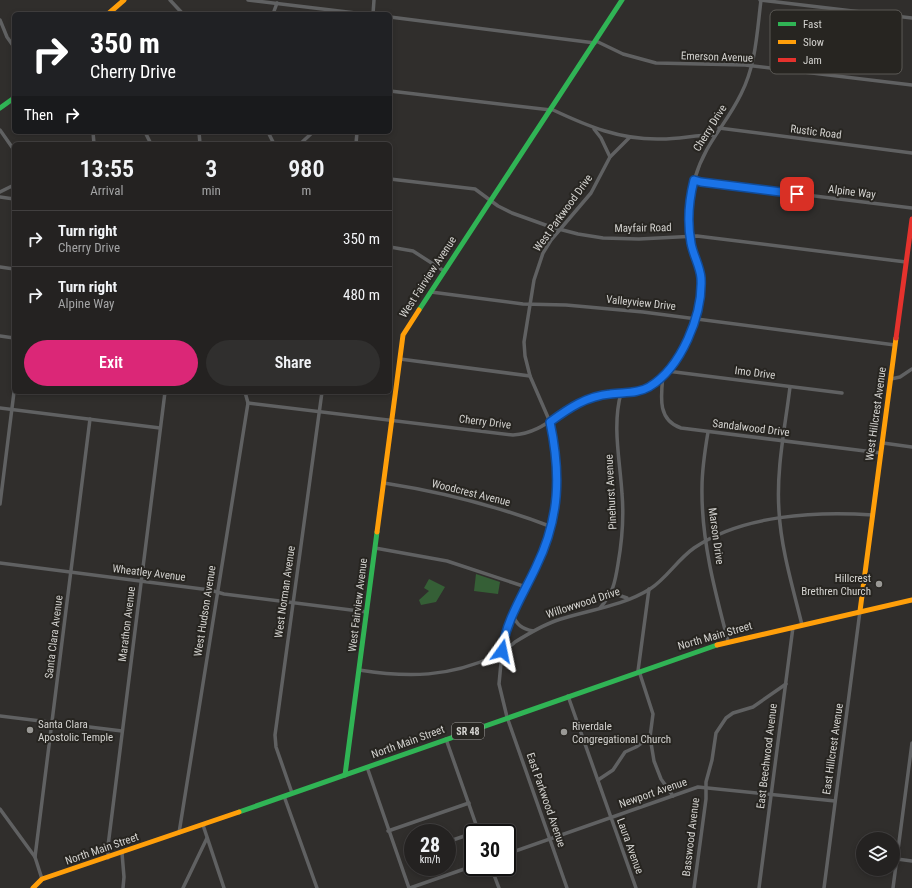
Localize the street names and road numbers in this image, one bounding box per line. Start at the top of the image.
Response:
street label: Emerson Avenue [681,49,753,65]
street label: Cherry Drive [691,102,729,154]
street label: Rustic Road [790,122,842,142]
street label: West Parkwood Drive [531,172,595,254]
street label: Alpine Way [827,183,877,201]
street label: Mayfair Road [614,221,672,235]
street label: West Fairview Avenue [397,234,459,320]
street label: Valleyview Drive [606,293,676,313]
street label: Imo Drive [734,364,776,382]
street label: West Hillcrest Avenue [863,366,889,462]
street label: Cherry Drive [458,412,512,432]
street label: Sandalwood Drive [712,417,790,439]
street label: Pinehurst Avenue [603,454,619,530]
street label: Woodcrest Avenue [430,477,512,509]
street label: Marson Drive [706,507,726,565]
street label: West Norman Avenue [272,545,298,639]
street label: West Fairview Avenue [346,557,370,653]
street label: Wheatley Avenue [112,562,186,584]
street label: West Hudson Avenue [191,565,219,657]
street label: Willowwood Drive [544,585,622,621]
street label: Marathon Avenue [116,586,138,662]
street label: Santa Clara Avenue [42,595,66,679]
street label: North Main Street [676,619,754,653]
street label: East Beechwood Avenue [754,703,780,809]
street label: East Hillcrest Avenue [820,703,846,795]
street label: North Main Street [370,723,446,761]
road number: SR 48 [452,723,484,739]
street label: East Parkwood Avenue [524,751,568,849]
street label: Newport Avenue [617,775,689,811]
street label: Basswood Avenue [680,797,702,877]
street label: Laura Avenue [614,816,646,876]
street label: North Main Street [64,830,140,868]

